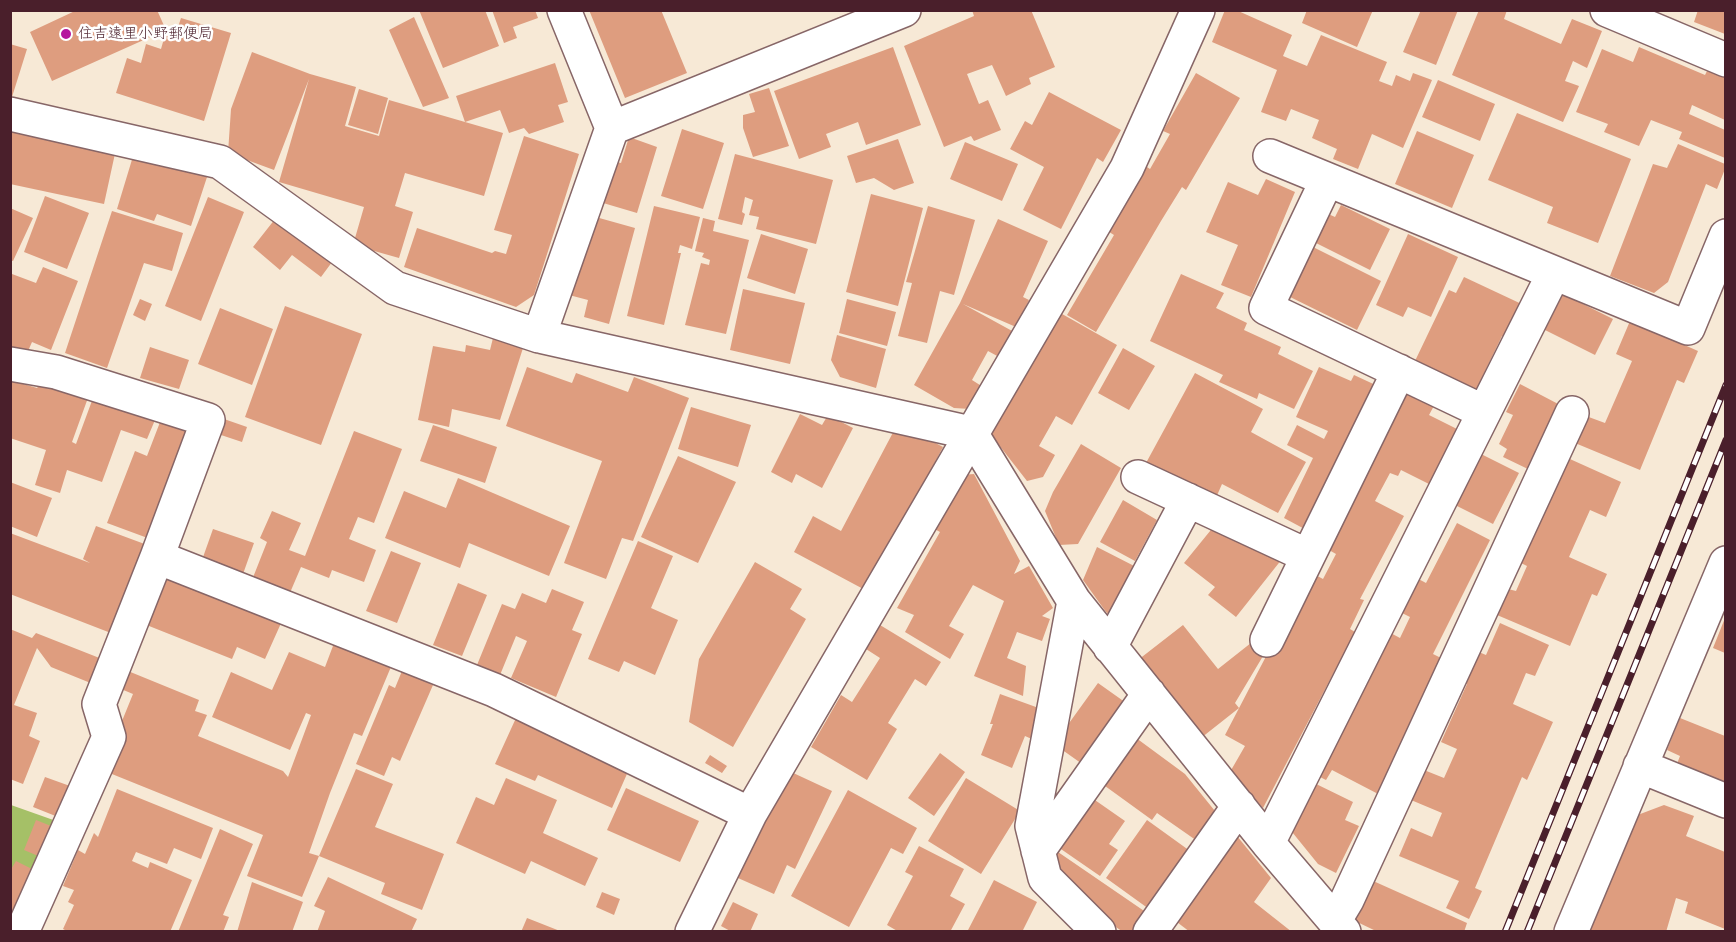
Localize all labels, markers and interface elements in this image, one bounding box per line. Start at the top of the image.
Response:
place label: 住吉遠里小野郵便局 [78,25,213,43]
marker: 住吉遠里小野郵便局 [59,27,73,41]

